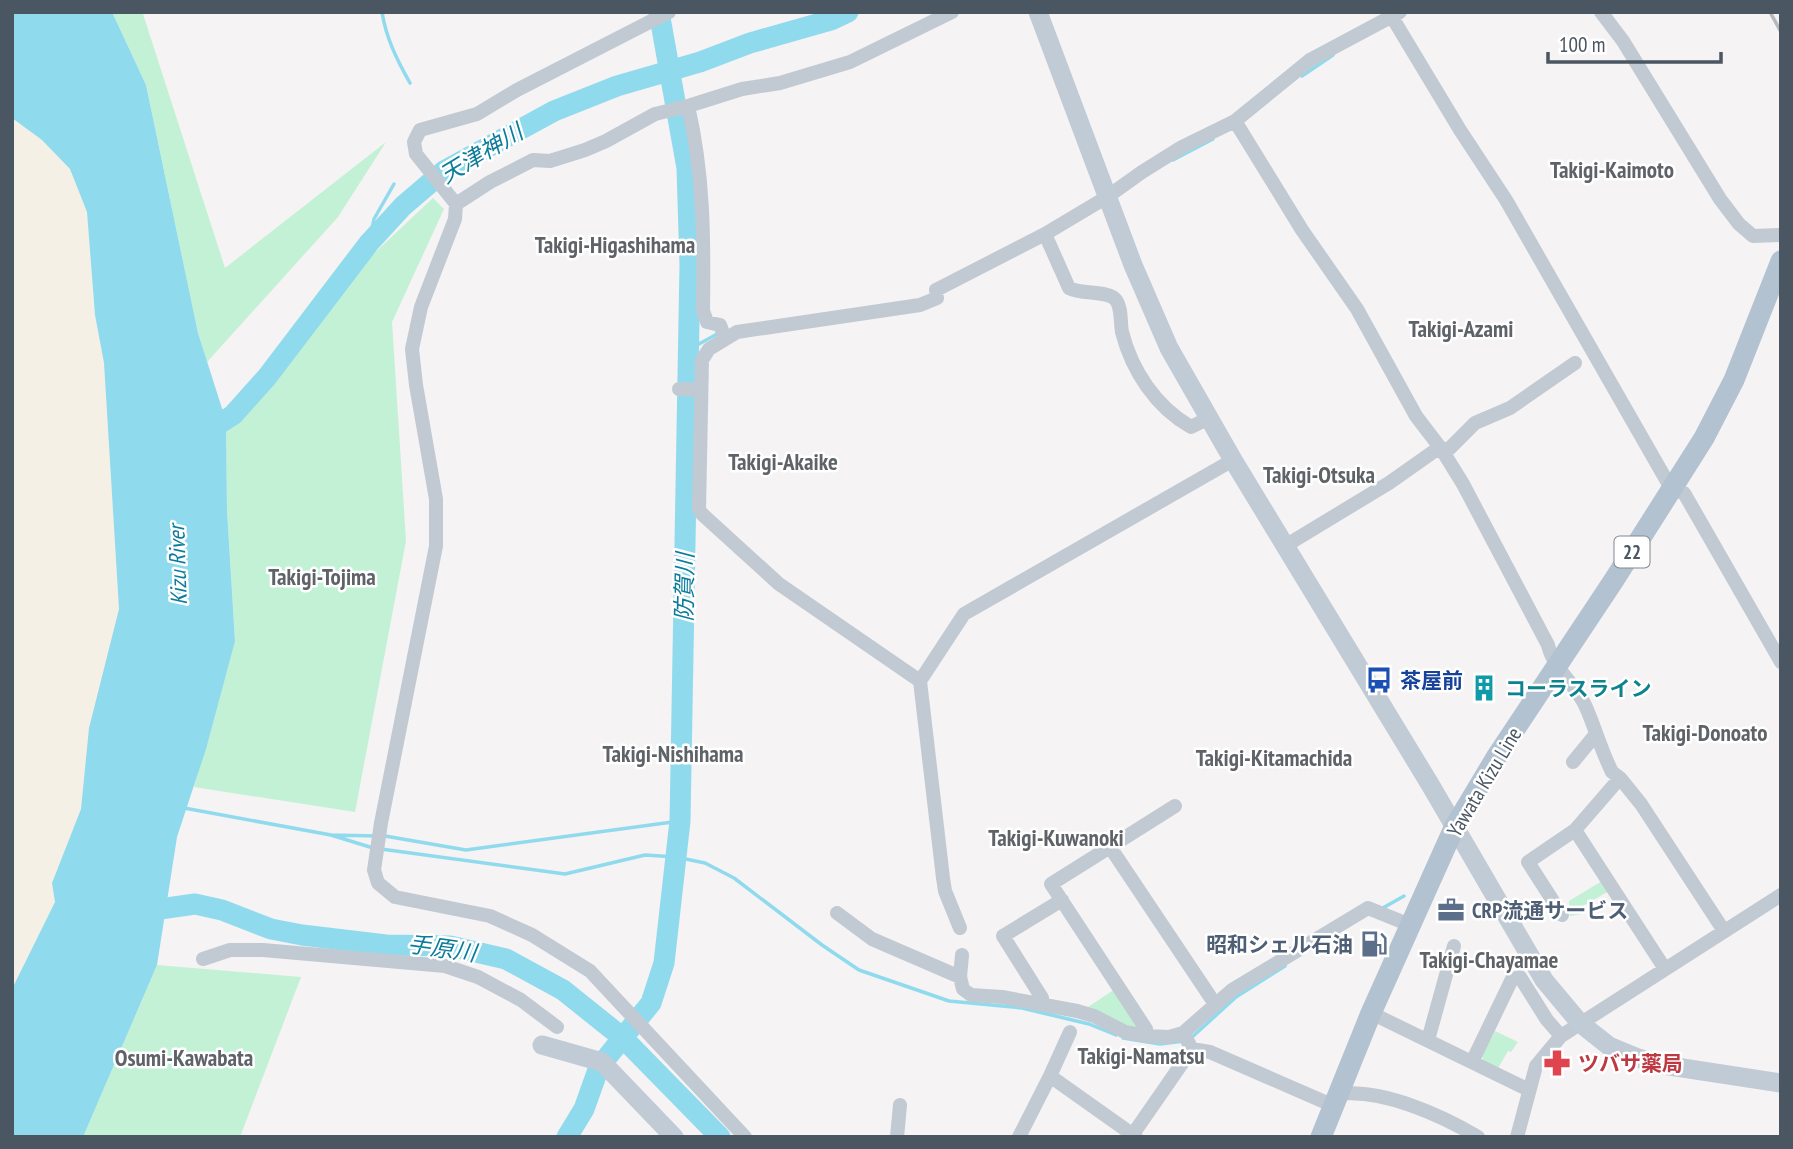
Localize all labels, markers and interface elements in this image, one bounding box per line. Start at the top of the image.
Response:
scale bar [1548,21,1721,65]
text: 100 m [1559,31,1605,58]
water label: 天津神川 [434,115,530,189]
district label: Takigi-Kaimoto [1550,155,1674,184]
district label: Takigi-Higashihama [535,230,695,259]
district label: Takigi-Azami [1409,314,1513,343]
district label: Takigi-Akaike [728,447,838,476]
district label: Takigi-Otsuka [1263,460,1375,489]
water label: Kizu River [161,521,193,606]
road number: 22 [1614,537,1650,568]
water label: 防賀川 [669,549,699,622]
district label: Takigi-Tojima [268,562,376,591]
bus stop icon: 茶屋前 [1364,665,1394,695]
place label: 茶屋前 [1400,667,1463,694]
building icon: コーラスライン [1469,673,1499,703]
place label: コーラスライン [1505,675,1652,702]
district label: Takigi-Donoato [1643,718,1767,747]
street label: Yawata Kizu Line [1441,722,1527,842]
district label: Takigi-Nishihama [602,739,744,768]
district label: Takigi-Kitamachida [1196,743,1352,772]
district label: Takigi-Kuwanoki [988,823,1124,852]
office icon: CRP流通サービス [1436,895,1466,925]
place label: CRP流通サービス [1472,897,1628,924]
water label: 手原川 [406,929,481,968]
fuel station icon: 昭和シェル石油 [1359,929,1389,959]
place label: 昭和シェル石油 [1206,931,1353,958]
district label: Takigi-Chayamae [1420,945,1559,974]
district label: Takigi-Namatsu [1078,1041,1204,1070]
district label: Osumi-Kawabata [115,1043,253,1072]
pharmacy icon: ツバサ薬局 [1542,1048,1572,1078]
place label: ツバサ薬局 [1578,1050,1683,1077]

